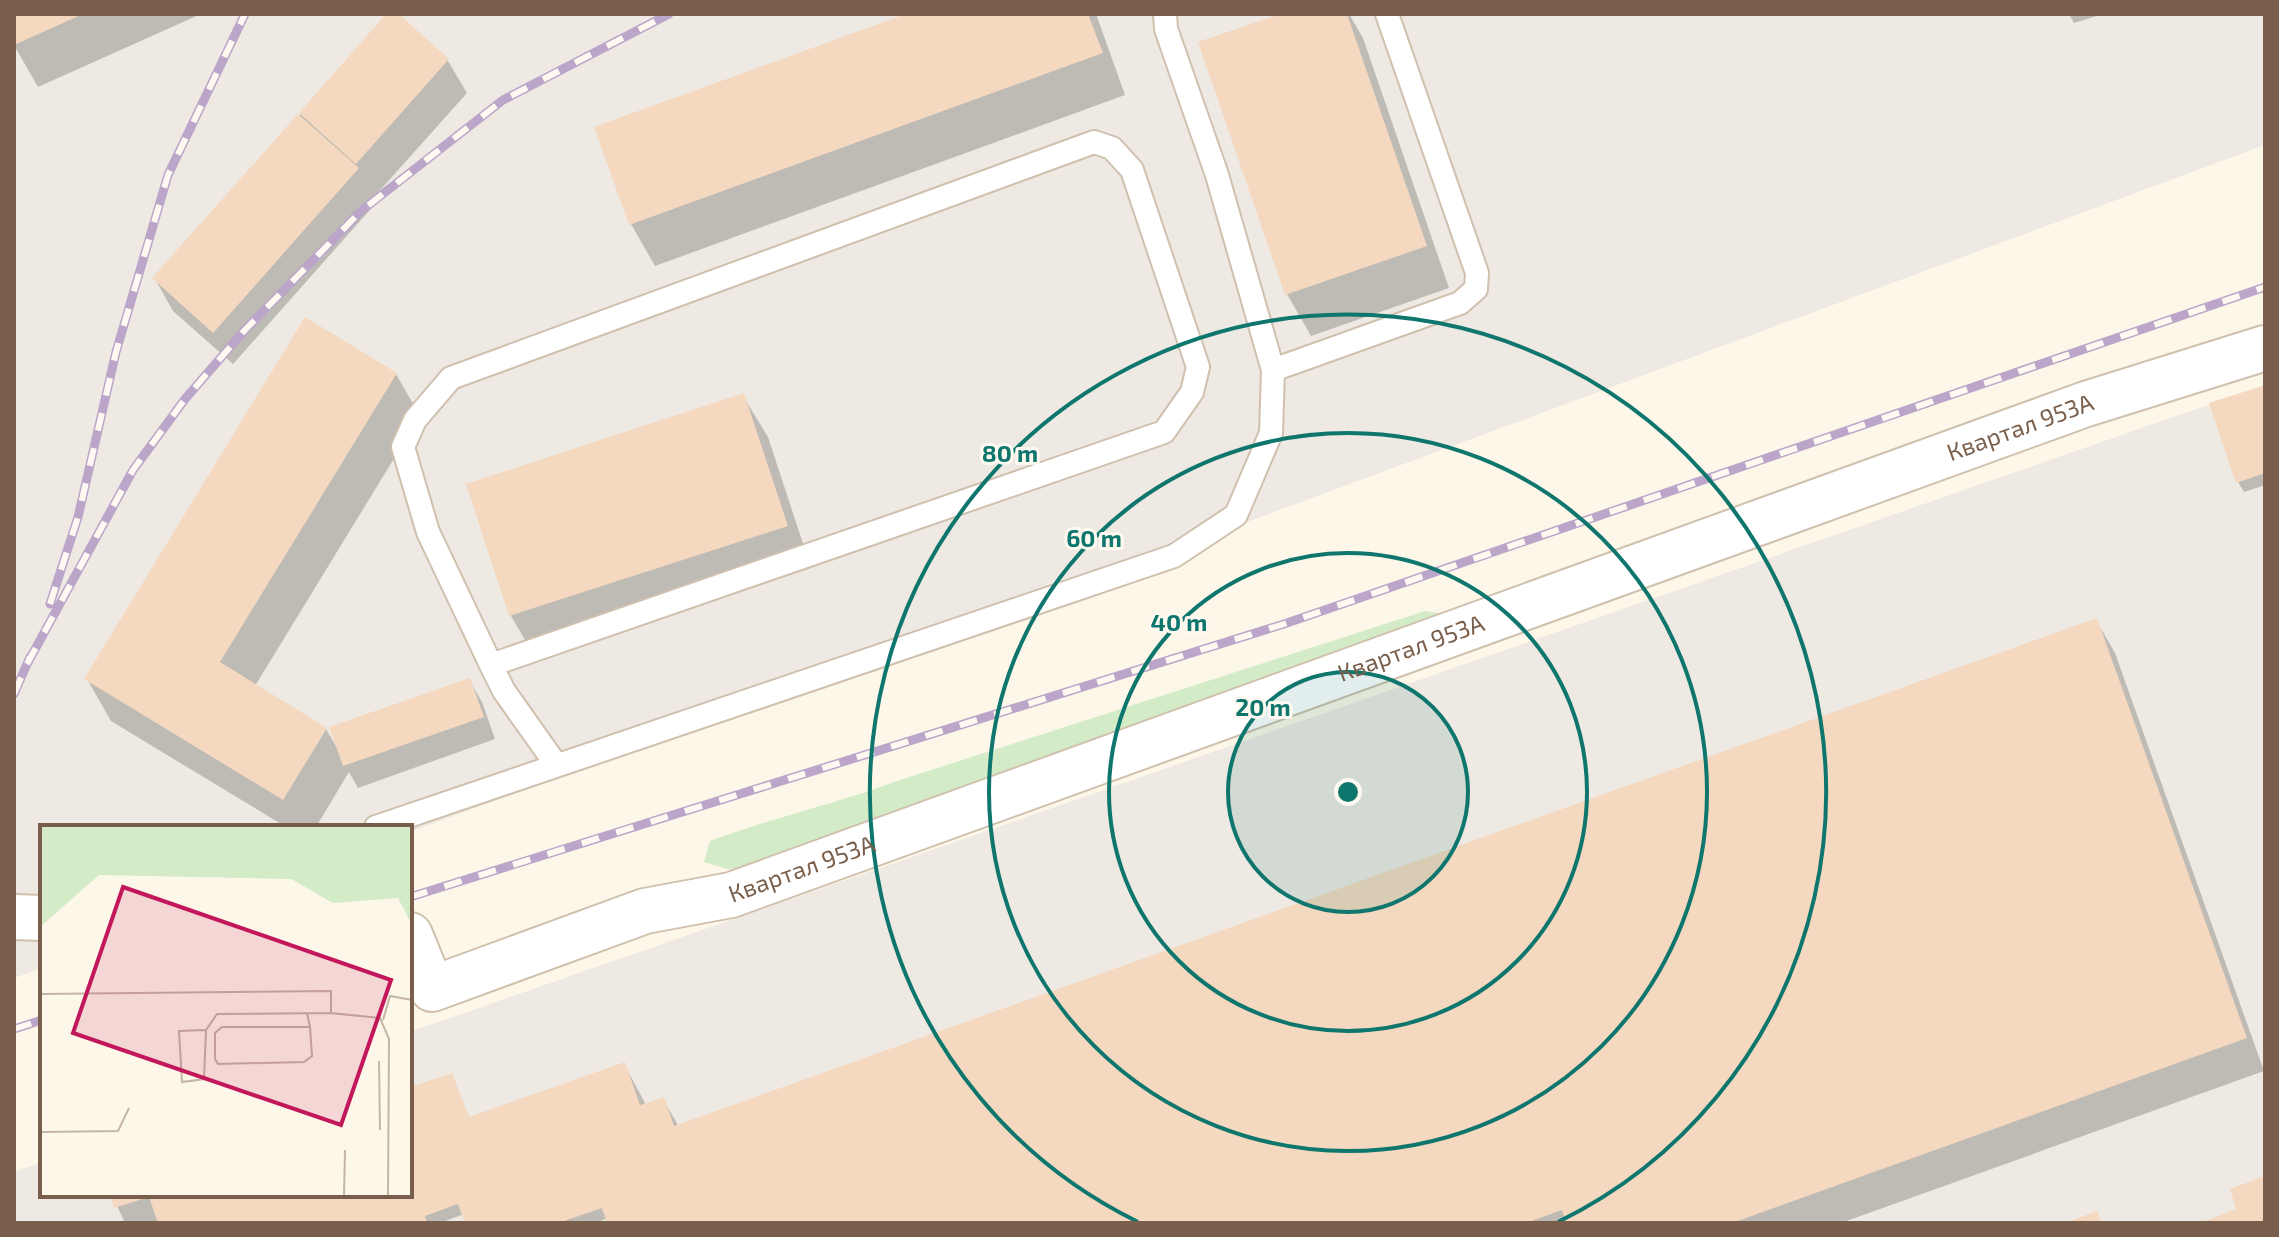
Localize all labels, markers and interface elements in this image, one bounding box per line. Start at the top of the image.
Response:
street label: Квартал 953А [1943,387,2097,466]
text: 80 m [982,438,1038,467]
text: 60 m [1066,523,1122,552]
text: 40 m [1151,607,1207,636]
street label: Квартал 953А [1333,607,1488,687]
text: 20 m [1235,692,1291,721]
centre of rings [1334,778,1362,806]
inset map [40,825,412,1197]
street label: Квартал 953А [724,828,879,908]

